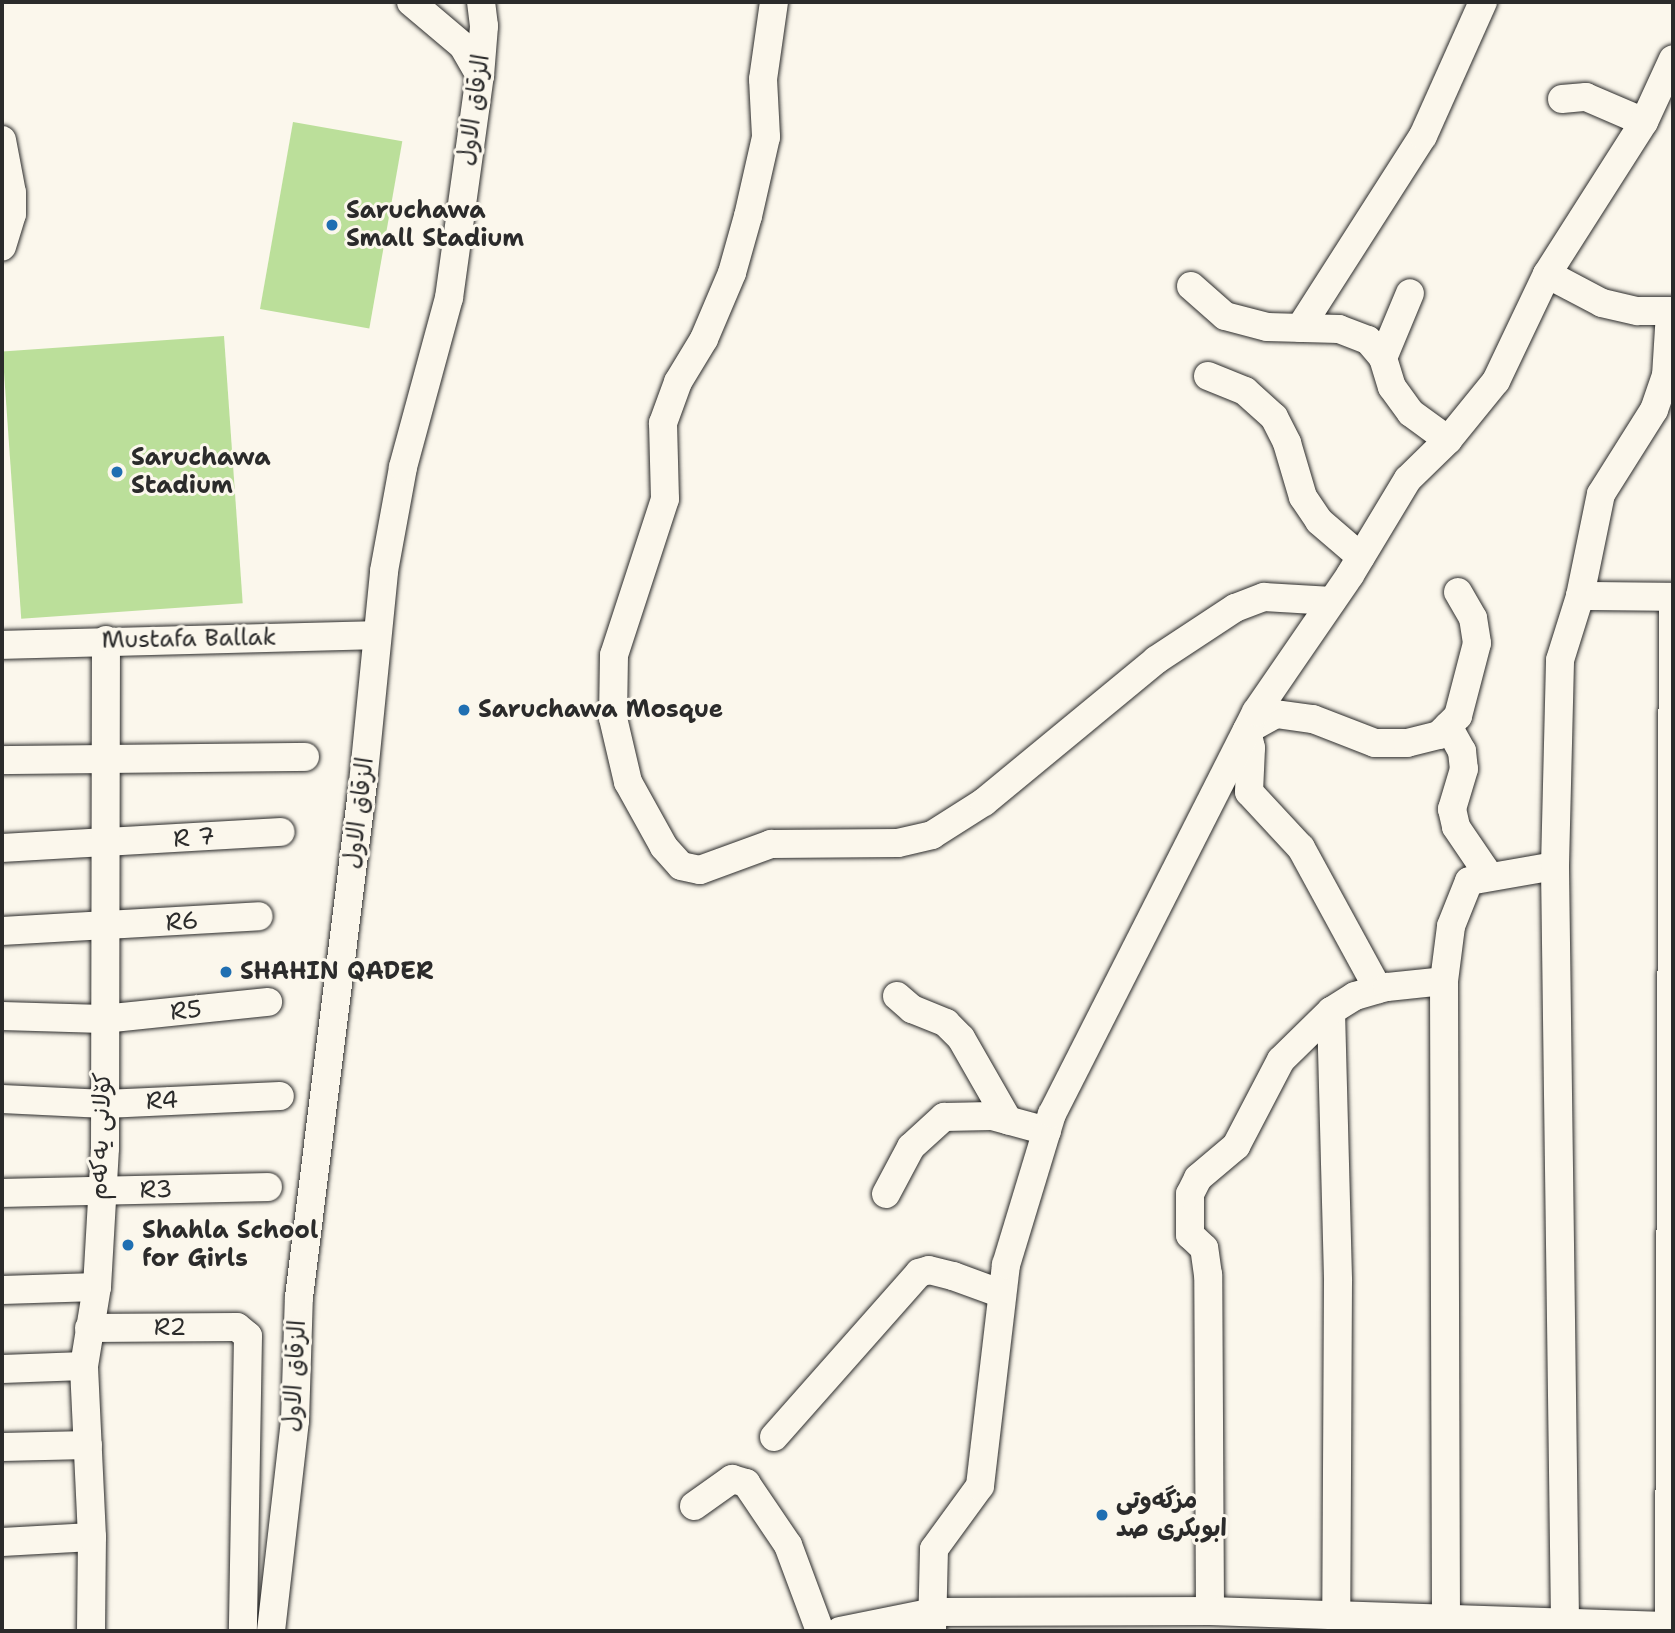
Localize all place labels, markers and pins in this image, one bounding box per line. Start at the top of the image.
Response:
place label: Saruchawa Small Stadium [346,197,524,253]
marker: Saruchawa Small Stadium [324,217,340,233]
place label: Saruchawa Stadium [131,444,271,500]
marker: Saruchawa Stadium [109,464,125,480]
place label: Saruchawa Mosque [478,696,723,724]
marker: Saruchawa Mosque [456,702,472,718]
place label: SHAHIN QADER [240,958,434,986]
marker: SHAHIN QADER [218,964,234,980]
place label: Shahla School for Girls [142,1217,318,1273]
marker: Shahla School for Girls [120,1237,136,1253]
place label: مزگەوتی ابوبکری صد [1116,1487,1227,1543]
marker: مزگەوتی ابوبکری صد [1094,1507,1110,1523]

